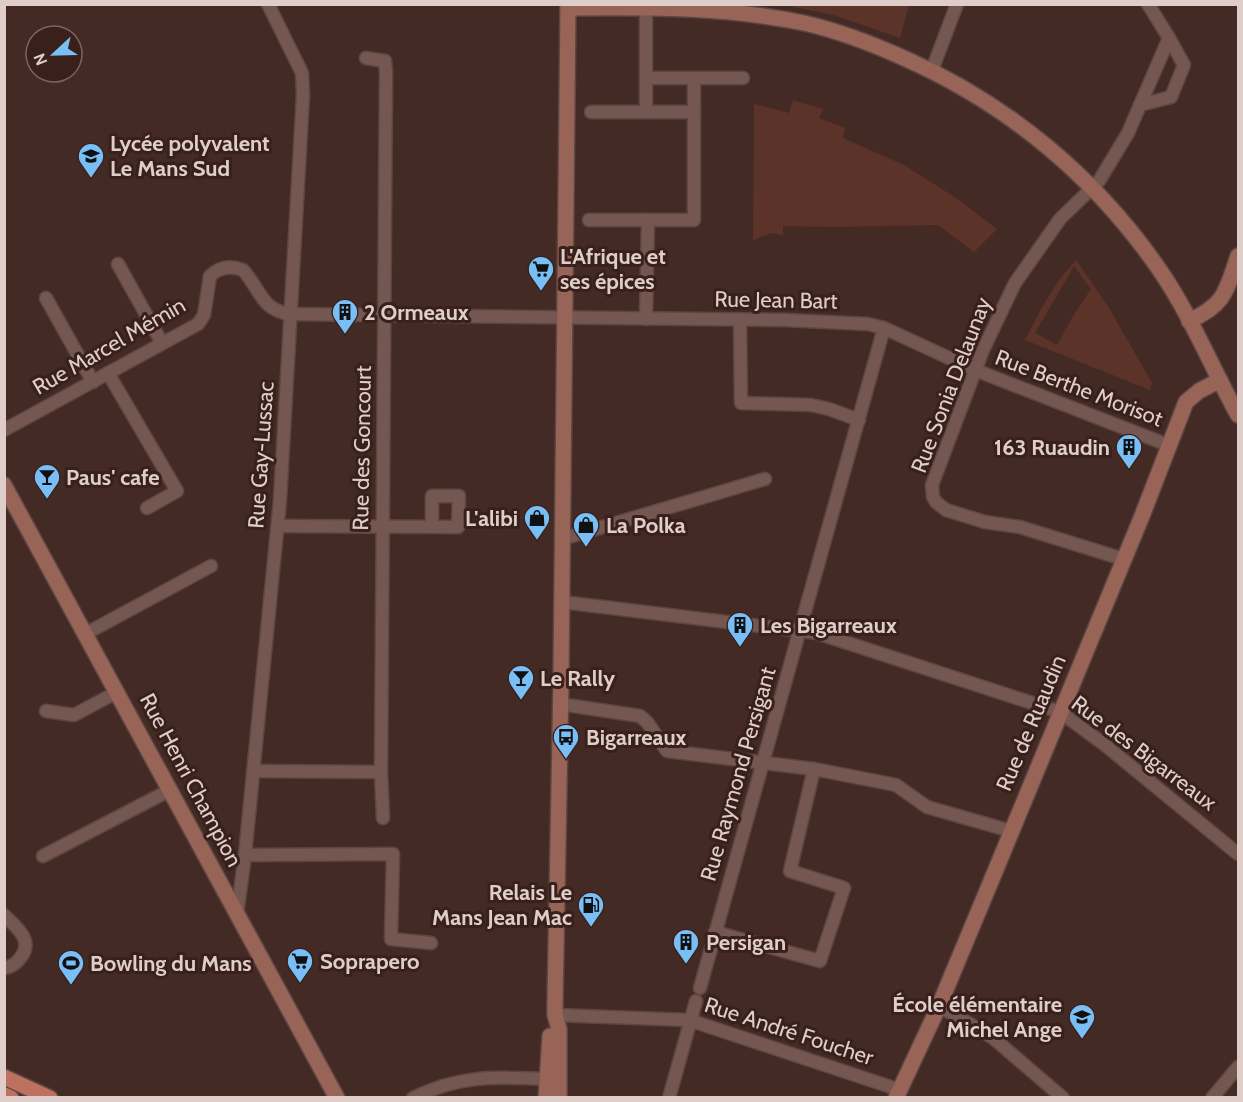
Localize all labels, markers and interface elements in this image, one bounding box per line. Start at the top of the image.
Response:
north arrow [24,24,84,84]
text: N [30,51,51,68]
place label: Lycée polyvalent Le Mans Sud [110,130,270,182]
school or university icon: Lycée polyvalent Le Mans Sud [76,141,106,179]
place label: L'Afrique et ses épices [560,243,666,295]
supermarket icon: L'Afrique et ses épices [526,254,556,292]
street label: Rue Jean Bart [714,285,838,315]
street label: Rue Marcel Mémin [28,291,190,401]
street label: Rue Sonia Delaunay [905,293,997,477]
building icon: 2 Ormeaux [330,297,360,335]
place label: 2 Ormeaux [364,299,469,326]
street label: Rue Berthe Morisot [991,344,1167,433]
street label: Rue des Goncourt [347,365,377,531]
street label: Rue Gay-Lussac [242,381,280,529]
building icon: 163 Ruaudin [1114,432,1144,470]
place label: 163 Ruaudin [994,434,1110,461]
bar icon: Paus' cafe [32,462,62,500]
place label: Paus' cafe [66,464,160,491]
shop icon: L'alibi [522,503,552,541]
place label: L'alibi [465,505,518,532]
shop icon: La Polka [571,510,601,548]
place label: La Polka [606,512,686,539]
building icon: Les Bigarreaux [725,610,755,648]
place label: Les Bigarreaux [760,612,897,639]
street label: Rue de Ruaudin [990,651,1072,795]
bar icon: Le Rally [506,663,536,701]
street label: Rue Raymond Persigant [695,663,782,884]
place label: Le Rally [540,665,615,692]
street label: Rue Henri Champion [134,689,248,871]
street label: Rue des Bigarreaux [1066,690,1222,817]
bus stop icon: Bigarreaux [551,722,581,760]
place label: Bigarreaux [586,724,687,751]
place label: Relais Le Mans Jean Mac [432,879,572,931]
fuel station icon: Relais Le Mans Jean Mac [576,890,606,928]
building icon: Persigan [671,927,701,965]
place label: Persigan [706,929,786,956]
supermarket icon: Soprapero [285,946,315,984]
sports icon: Bowling du Mans [56,948,86,986]
place label: Soprapero [320,948,419,975]
place label: Bowling du Mans [90,950,252,977]
street label: Rue André Foucher [701,991,877,1071]
place label: École élémentaire Michel Ange [892,991,1062,1043]
school or university icon: École élémentaire Michel Ange [1067,1002,1097,1040]

